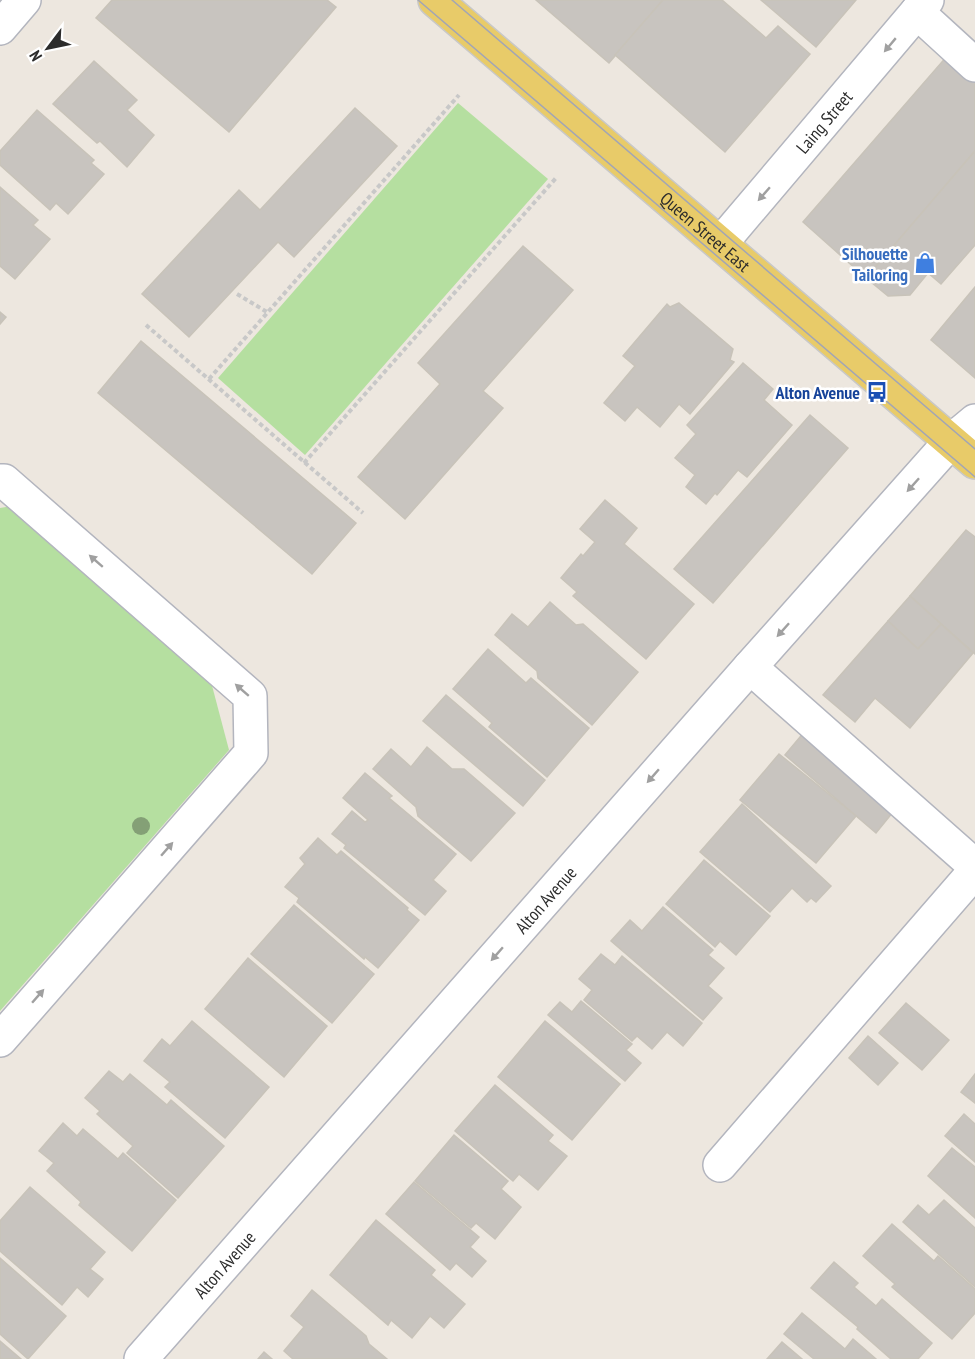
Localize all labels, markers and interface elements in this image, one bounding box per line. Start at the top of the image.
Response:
north arrow [18,18,78,78]
one-way arrow [883,37,896,53]
text: N [25,47,46,65]
street label: Laing Street [791,86,857,158]
one-way arrow [757,186,771,201]
street label: Queen Street East [656,187,755,276]
place label: Silhouette Tailoring [842,242,908,286]
shop icon: Silhouette Tailoring [913,251,937,275]
bus stop icon: Alton Avenue [865,380,889,404]
place label: Alton Avenue [774,381,860,404]
one-way arrow [907,477,920,492]
one-way arrow [89,555,104,568]
one-way arrow [777,622,790,637]
one-way arrow [235,683,250,696]
one-way arrow [647,768,660,784]
one-way arrow [160,842,174,857]
street label: Alton Avenue [510,861,581,938]
one-way arrow [491,946,504,961]
one-way arrow [32,988,45,1004]
street label: Alton Avenue [188,1226,260,1303]

